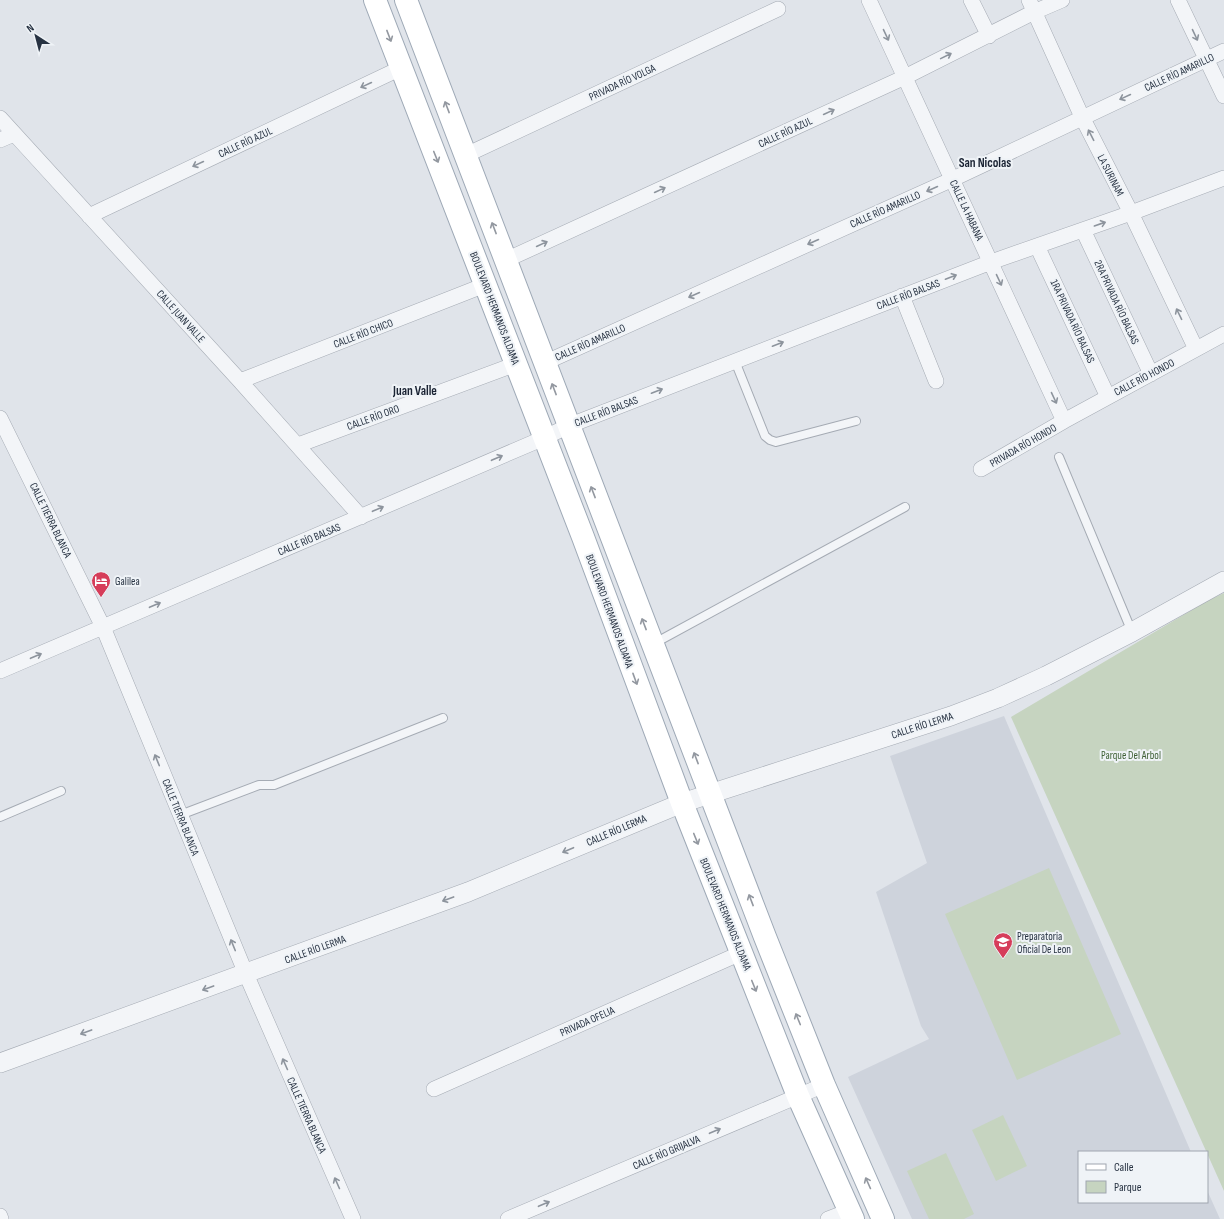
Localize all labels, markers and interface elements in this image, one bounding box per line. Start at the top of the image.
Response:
north arrow [16,16,56,56]
text: N [24,21,37,35]
one-way arrow [883,29,890,41]
one-way arrow [1192,29,1199,41]
one-way arrow [385,30,393,42]
street label: CALLE RÍO AMARILLO [1142,51,1216,94]
one-way arrow [940,52,952,60]
street label: PRIVADA RÍO VOLGA [587,61,658,104]
one-way arrow [360,82,372,89]
one-way arrow [1120,94,1132,101]
one-way arrow [443,101,451,113]
one-way arrow [823,108,835,115]
street label: CALLE RÍO AZUL [756,114,814,151]
street label: CALLE RÍO AZUL [216,124,274,161]
one-way arrow [1087,129,1094,141]
one-way arrow [433,151,441,163]
street label: LA SURINAM [1095,152,1127,198]
district label: San Nicolas [959,155,1011,171]
one-way arrow [192,161,204,168]
street label: CALLE LA HABANA [947,178,986,243]
one-way arrow [654,186,666,193]
one-way arrow [926,186,938,193]
street label: CALLE RÍO AMARILLO [848,188,922,231]
one-way arrow [1094,219,1106,227]
one-way arrow [490,223,498,235]
one-way arrow [807,239,819,246]
one-way arrow [535,240,547,247]
street label: BOULEVARD HERMANOS ALDAMA [467,250,522,367]
street label: 2RA PRIVADA RÍO BALSAS [1091,258,1142,347]
one-way arrow [945,273,957,281]
one-way arrow [996,274,1003,286]
street label: CALLE RÍO BALSAS [875,276,942,312]
street label: 1RA PRIVADA RÍO BALSAS [1048,277,1098,365]
street label: CALLE JUAN VALLE [154,287,208,345]
one-way arrow [689,292,701,299]
one-way arrow [1175,308,1182,320]
street label: CALLE RÍO CHICO [332,316,395,351]
street label: CALLE RÍO AMARILLO [553,321,627,364]
one-way arrow [772,340,784,348]
street label: CALLE RÍO HONDO [1112,356,1177,399]
district label: Juan Valle [392,383,437,399]
one-way arrow [550,384,558,396]
one-way arrow [650,387,662,395]
one-way arrow [1051,392,1058,404]
street label: CALLE RÍO BALSAS [573,393,640,429]
street label: CALLE RÍO ORO [345,402,401,433]
street label: PRIVADA RÍO HONDO [988,421,1059,470]
one-way arrow [491,454,503,461]
street label: CALLE TIERRA BLANCA [27,481,74,560]
one-way arrow [589,486,597,498]
one-way arrow [371,505,383,513]
street label: CALLE RÍO BALSAS [276,520,343,558]
street label: BOULEVARD HERMANOS ALDAMA [583,553,636,670]
hotel icon: Galilea [90,570,112,598]
place label: Galilea [115,575,140,588]
one-way arrow [149,600,161,608]
one-way arrow [640,618,648,630]
one-way arrow [29,652,41,659]
one-way arrow [632,673,640,685]
street label: CALLE RÍO LERMA [890,709,955,742]
park label: Parque Del Arbol [1101,749,1161,762]
one-way arrow [691,752,699,764]
one-way arrow [153,755,161,767]
street label: CALLE TIERRA BLANCA [159,777,202,858]
street label: CALLE RÍO LERMA [584,812,648,849]
one-way arrow [693,833,701,845]
one-way arrow [563,847,575,855]
street label: BOULEVARD HERMANOS ALDAMA [697,856,754,972]
one-way arrow [746,895,754,907]
one-way arrow [442,896,454,904]
place label: Preparatoria Oficial De Leon [1017,930,1071,956]
school or university icon: Preparatoria Oficial De Leon [992,931,1014,959]
street label: CALLE RÍO LERMA [283,932,348,967]
one-way arrow [229,939,237,951]
one-way arrow [751,980,759,992]
one-way arrow [201,985,214,992]
street label: PRIVADA OFELIA [558,1004,617,1039]
one-way arrow [794,1014,801,1026]
one-way arrow [80,1029,92,1037]
one-way arrow [281,1059,288,1071]
street label: CALLE TIERRA BLANCA [284,1075,329,1155]
one-way arrow [708,1127,720,1134]
street label: CALLE RÍO GRIJALVA [631,1132,702,1172]
legend [1078,1151,1208,1203]
text: Calle [1114,1160,1134,1175]
one-way arrow [333,1178,341,1190]
one-way arrow [863,1178,871,1190]
text: Parque [1114,1180,1142,1195]
one-way arrow [537,1199,549,1207]

